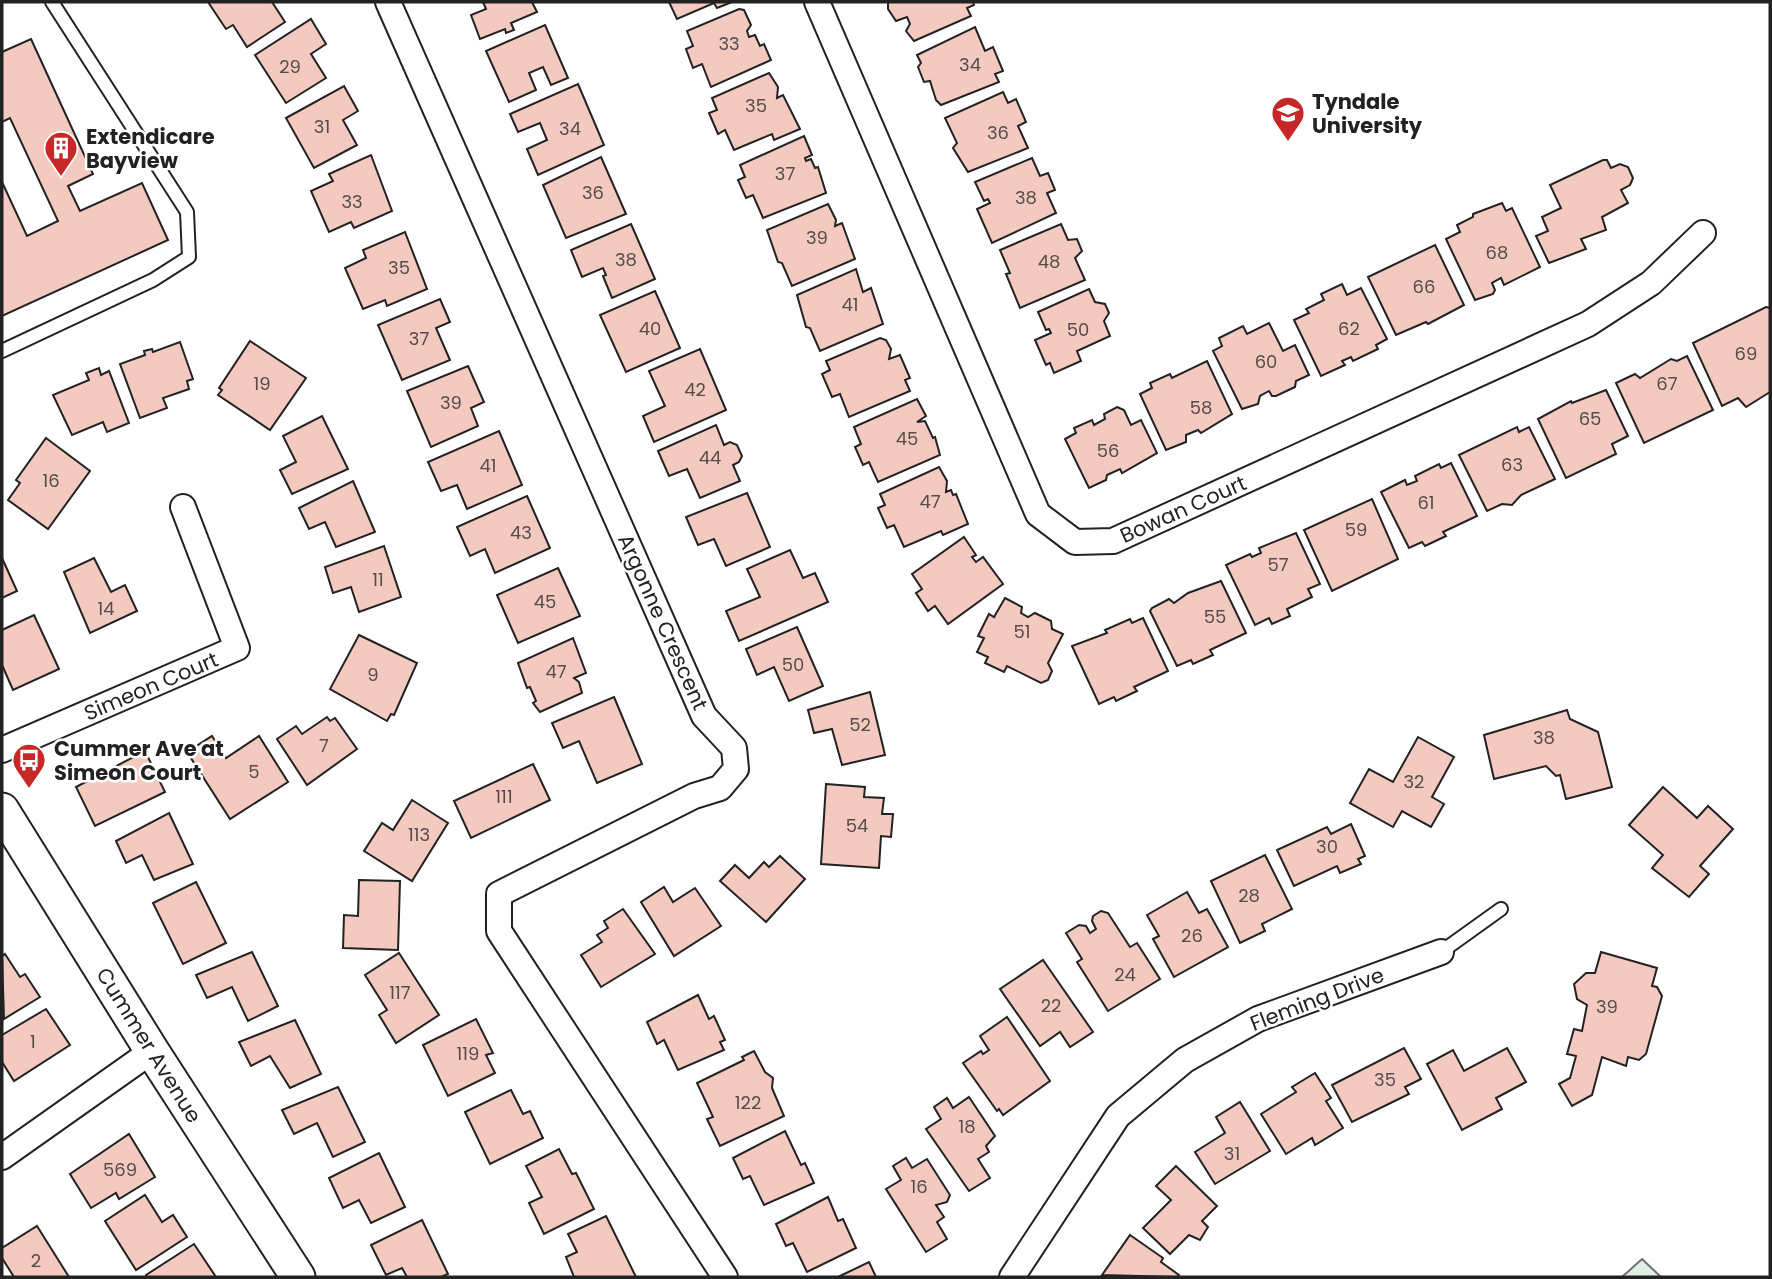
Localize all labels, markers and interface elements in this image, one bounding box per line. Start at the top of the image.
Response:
house number: 33 [718,31,740,56]
house number: 34 [959,52,981,77]
house number: 29 [279,54,301,79]
place label: Tyndale University [1312,87,1423,140]
house number: 35 [745,93,767,118]
school or university icon: Tyndale University [1269,94,1307,143]
house number: 31 [314,114,330,139]
house number: 34 [559,116,581,141]
house number: 36 [987,120,1009,145]
place label: Extendicare Bayview [86,122,215,175]
building icon: Extendicare Bayview [42,129,80,178]
house number: 37 [775,161,795,186]
house number: 36 [582,180,604,205]
house number: 38 [1015,185,1037,210]
house number: 33 [341,189,363,214]
house number: 39 [806,225,828,250]
house number: 68 [1486,240,1508,265]
house number: 38 [615,247,637,272]
house number: 48 [1038,249,1060,274]
house number: 35 [388,255,410,280]
house number: 66 [1413,274,1435,299]
house number: 41 [841,292,859,317]
house number: 40 [639,316,661,341]
house number: 62 [1338,316,1360,341]
house number: 50 [1067,317,1089,342]
house number: 37 [409,326,429,351]
house number: 69 [1735,341,1757,366]
house number: 60 [1255,349,1277,374]
house number: 19 [253,371,271,396]
house number: 67 [1656,371,1678,396]
house number: 42 [684,377,706,402]
house number: 39 [440,390,462,415]
house number: 58 [1190,395,1212,420]
house number: 65 [1579,406,1601,431]
house number: 45 [896,426,918,451]
house number: 56 [1097,438,1119,463]
house number: 44 [699,445,721,470]
house number: 63 [1501,452,1523,477]
house number: 41 [479,453,497,478]
house number: 16 [42,468,60,493]
street label: Bowan Court [1115,468,1251,550]
house number: 47 [919,489,941,514]
house number: 61 [1417,490,1435,515]
house number: 59 [1345,517,1367,542]
house number: 43 [510,520,532,545]
street label: Argonne Crescent [611,529,715,715]
house number: 57 [1267,552,1289,577]
house number: 11 [372,567,384,592]
house number: 45 [534,589,556,614]
house number: 14 [97,596,115,621]
house number: 55 [1204,604,1226,629]
house number: 51 [1013,619,1031,644]
street label: Simeon Court [79,645,223,727]
house number: 50 [782,652,804,677]
house number: 47 [545,659,567,684]
house number: 9 [367,662,379,687]
house number: 52 [849,712,871,737]
house number: 38 [1533,725,1555,750]
house number: 7 [319,733,329,758]
place label: Cummer Ave at Simeon Court [54,734,224,787]
bus stop icon: Cummer Ave at Simeon Court [10,741,48,790]
house number: 5 [248,759,260,784]
house number: 32 [1404,769,1424,794]
house number: 111 [495,784,513,809]
house number: 54 [846,813,868,838]
house number: 113 [408,822,430,847]
house number: 30 [1316,834,1338,859]
house number: 28 [1238,883,1260,908]
house number: 26 [1181,923,1203,948]
street label: Fleming Drive [1246,960,1388,1038]
street label: Cummer Avenue [89,962,209,1128]
house number: 24 [1114,962,1136,987]
house number: 117 [389,980,411,1005]
house number: 22 [1041,993,1061,1018]
house number: 39 [1596,994,1618,1019]
house number: 1 [30,1029,36,1054]
house number: 119 [457,1041,479,1066]
house number: 35 [1374,1067,1396,1092]
house number: 122 [735,1090,761,1115]
house number: 18 [958,1114,976,1139]
house number: 31 [1224,1141,1240,1166]
house number: 569 [103,1157,137,1182]
house number: 16 [910,1174,928,1199]
house number: 2 [31,1248,41,1273]

